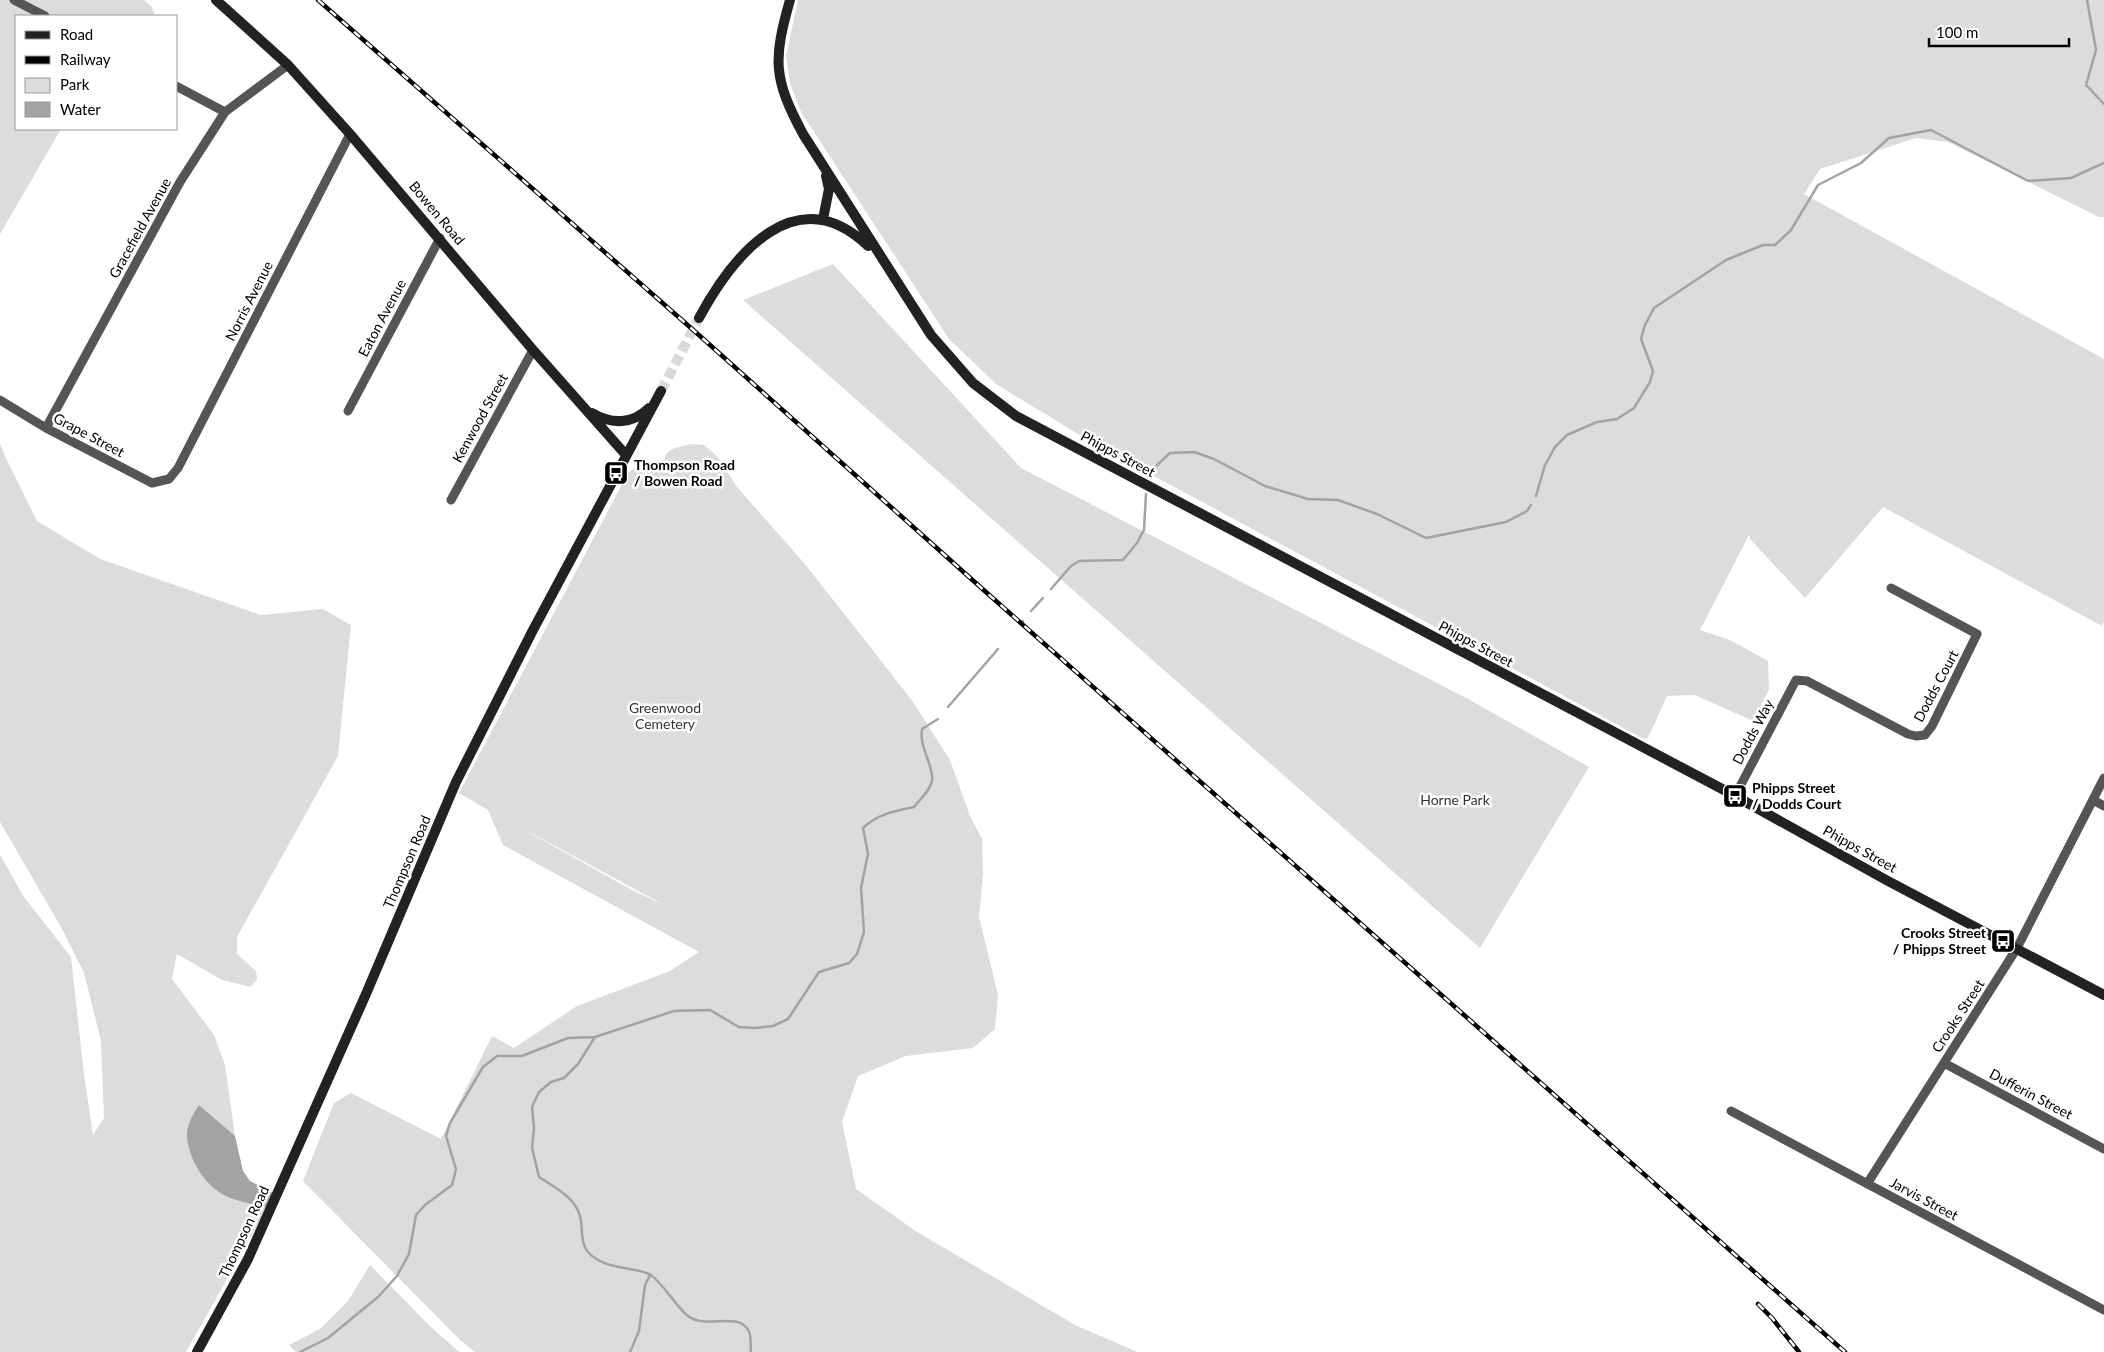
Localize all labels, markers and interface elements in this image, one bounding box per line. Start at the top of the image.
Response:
legend [15,15,178,130]
scale bar [1929,15,2069,47]
text: 100 m [1936,23,1978,41]
text: Road [60,25,93,43]
text: Railway [60,50,111,68]
text: Park [60,75,90,93]
text: Water [60,100,101,118]
street label: Gracefield Avenue [105,175,174,281]
street label: Bowen Road [406,178,469,248]
street label: Norris Avenue [221,258,276,344]
street label: Eaton Avenue [354,276,409,359]
street label: Kenwood Street [448,370,511,465]
street label: Grape Street [51,409,128,460]
street label: Phipps Street [1078,427,1158,480]
place label: Thompson Road / Bowen Road [634,456,735,489]
bus stop icon: Thompson Road / Bowen Road [603,460,629,486]
street label: Phipps Street [1436,617,1516,670]
street label: Dodds Court [1910,647,1962,725]
street label: Dodds Way [1728,696,1777,767]
park label: Greenwood Cemetery [629,699,701,732]
place label: Phipps Street / Dodds Court [1752,779,1842,812]
bus stop icon: Phipps Street / Dodds Court [1722,783,1748,809]
park label: Horne Park [1420,791,1491,808]
street label: Thompson Road [379,813,434,911]
street label: Phipps Street [1820,821,1900,876]
place label: Crooks Street / Phipps Street [1893,924,1987,957]
bus stop icon: Crooks Street / Phipps Street [1990,928,2016,954]
street label: Crooks Street [1928,976,1987,1055]
street label: Dufferin Street [1987,1065,2076,1123]
street label: Jarvis Street [1887,1173,1961,1224]
street label: Thompson Road [215,1183,272,1281]

